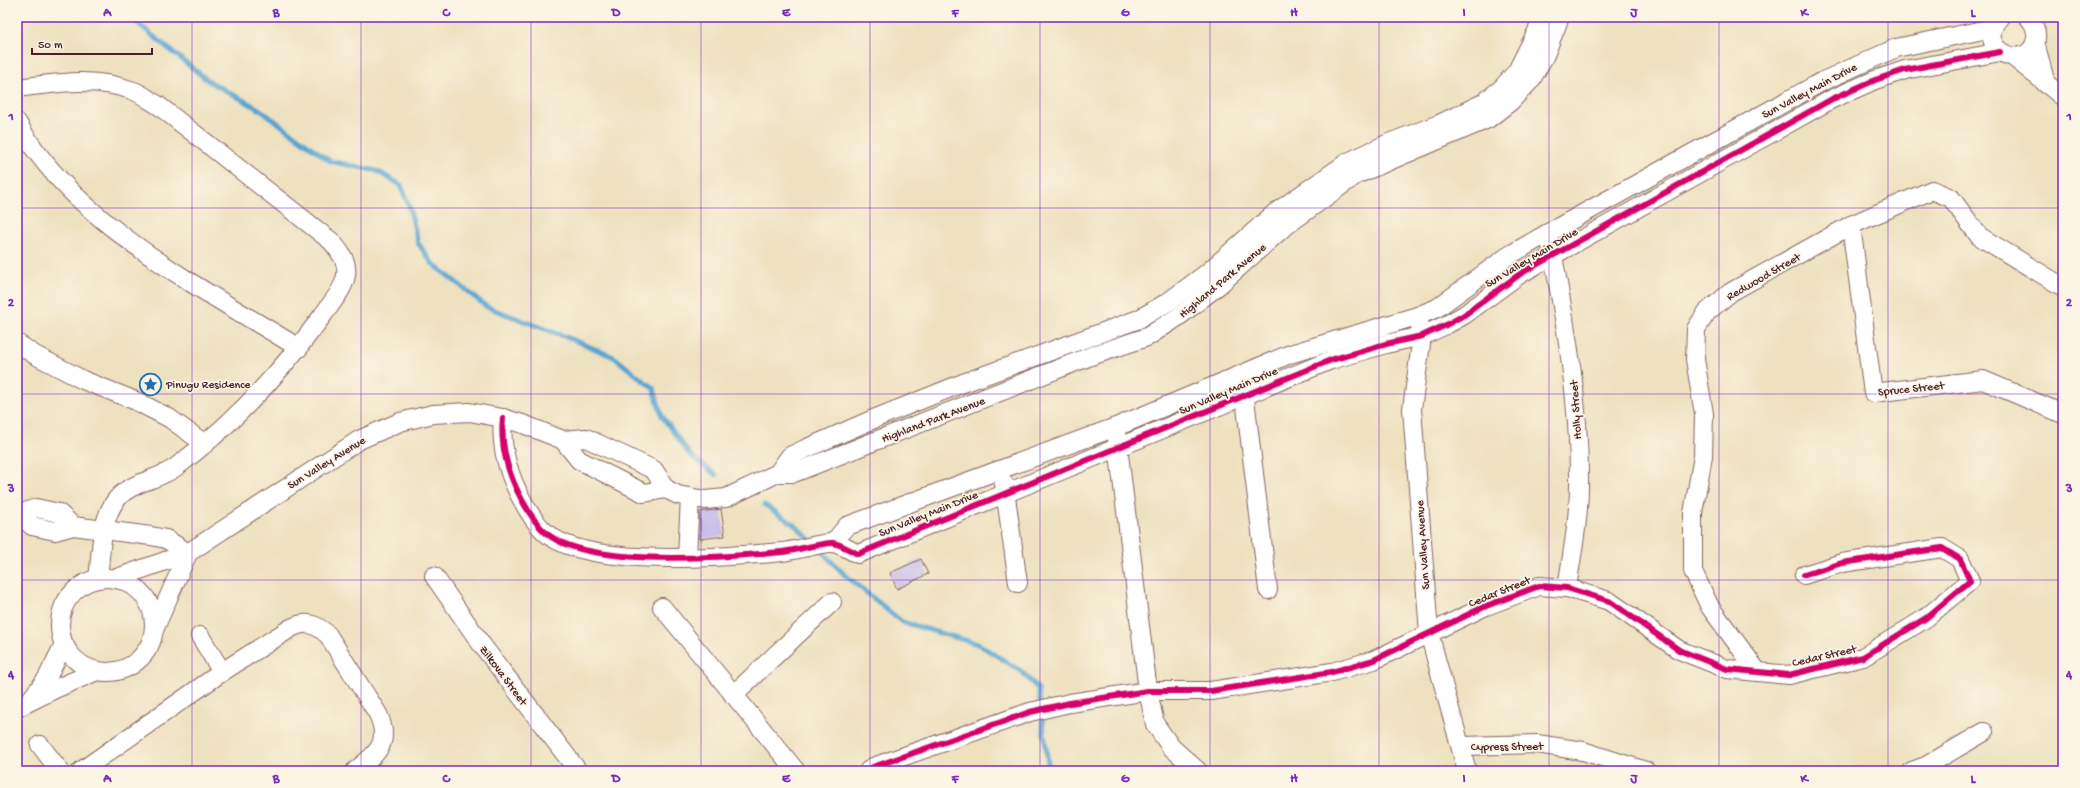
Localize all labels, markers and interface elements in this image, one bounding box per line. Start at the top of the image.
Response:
text: A [102,6,112,21]
text: B [272,6,281,21]
text: C [441,6,451,21]
text: D [611,6,621,21]
text: E [782,6,791,21]
text: F [951,6,960,21]
text: G [1121,6,1130,21]
text: H [1290,6,1298,21]
text: I [1462,6,1466,21]
text: J [1630,6,1639,21]
text: K [1799,6,1809,21]
text: L [1971,6,1977,21]
scale bar [32,30,152,56]
text: 50 m [38,39,63,53]
street label: Sun Valley Main Drive [1760,60,1861,123]
text: 1 [7,110,14,125]
text: 1 [2065,110,2072,125]
street label: Sun Valley Main Drive [1483,225,1582,292]
street label: Highland Park Avenue [1177,240,1270,322]
street label: Redwood Street [1724,250,1804,305]
text: 2 [8,296,15,311]
text: 2 [2066,296,2073,311]
street label: Sun Valley Main Drive [1177,364,1281,419]
place icon: Pinugu Residence [138,371,164,397]
place label: Pinugu Residence [165,379,251,393]
street label: Holly Street [1568,379,1586,440]
street label: Spruce Street [1877,379,1946,400]
street label: Highland Park Avenue [880,394,988,447]
street label: Sun Valley Avenue [285,434,369,493]
text: 3 [7,482,15,497]
text: 3 [2065,482,2073,497]
street label: Sun Valley Main Drive [877,488,981,541]
street label: Sun Valley Avenue [1414,499,1434,590]
street label: Cedar Street [1467,574,1534,612]
street label: Zilkova Street [475,643,530,710]
street label: Cedar Street [1791,643,1859,671]
text: 4 [7,668,15,683]
text: 4 [2065,668,2073,683]
street label: Cypress Street [1471,741,1544,755]
text: A [102,772,112,787]
text: B [272,772,281,787]
text: C [441,772,451,787]
text: D [611,772,621,787]
text: E [782,772,791,787]
text: F [951,772,960,787]
text: G [1121,772,1130,787]
text: H [1290,772,1298,787]
text: I [1462,772,1466,787]
text: J [1630,772,1639,787]
text: K [1799,772,1809,787]
text: L [1971,772,1977,787]

